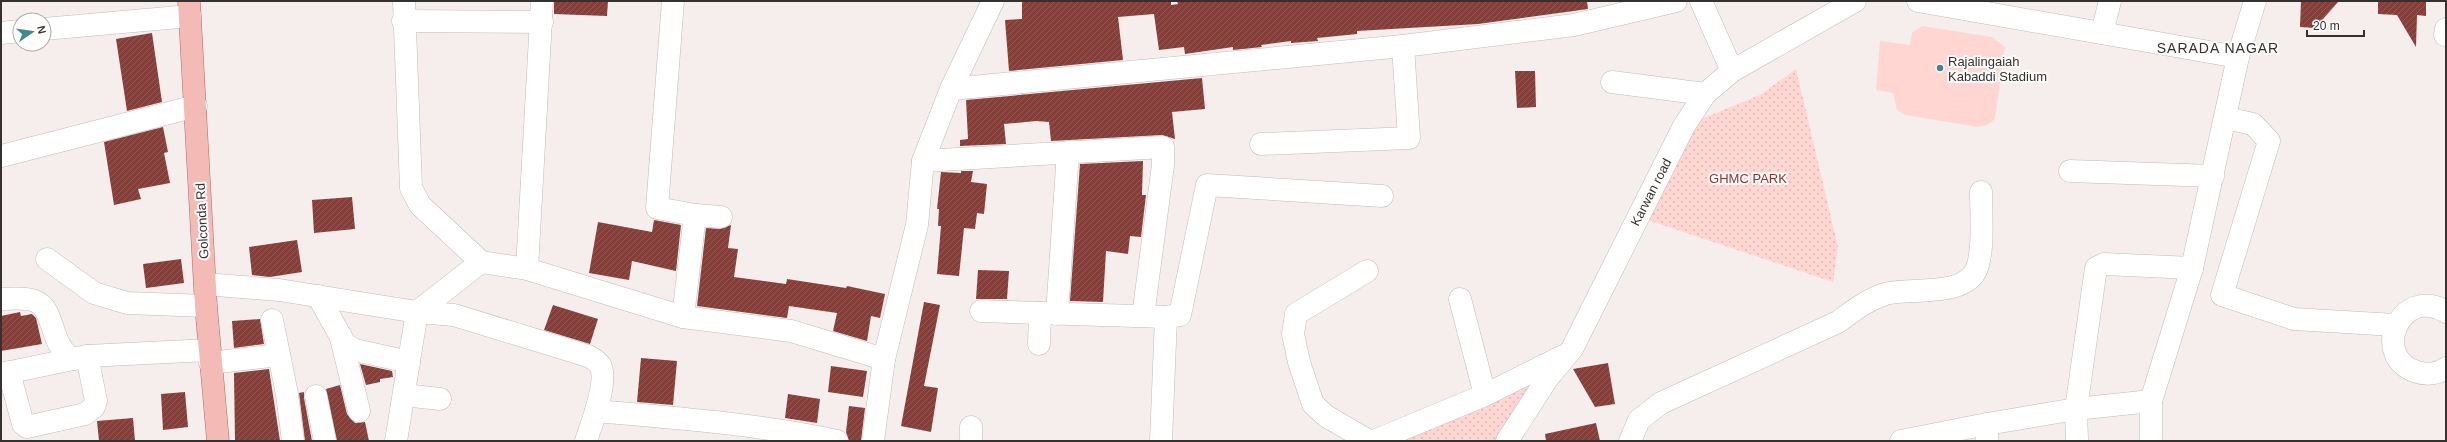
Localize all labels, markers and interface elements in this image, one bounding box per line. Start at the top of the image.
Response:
north arrow [12,12,52,52]
scale bar [2307,12,2364,38]
text: 20 m [2313,19,2340,33]
text: N [35,25,48,35]
district label: SARADA NAGAR [2157,40,2279,56]
place label: Rajalingaiah Kabaddi Stadium [1948,54,2047,84]
marker: Rajalingaiah Kabaddi Stadium [1935,63,1945,73]
street label: Karwan road [1628,156,1674,228]
park label: GHMC PARK [1709,171,1787,186]
street label: Golconda Rd [193,183,211,259]

